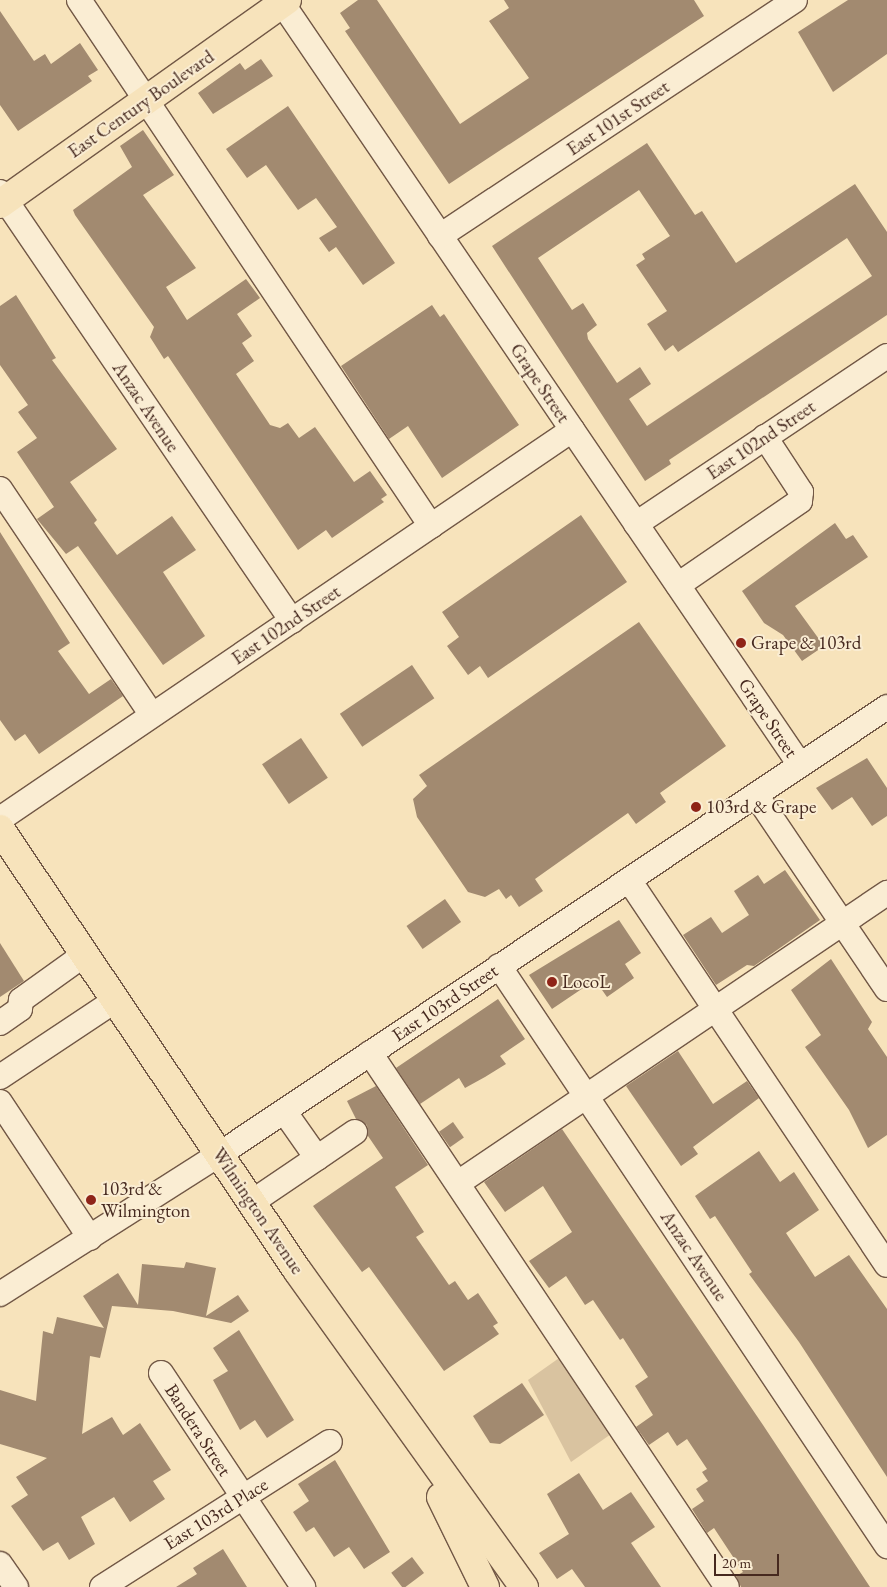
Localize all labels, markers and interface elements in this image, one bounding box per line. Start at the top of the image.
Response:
street label: East Century Boulevard [64,45,218,163]
street label: East 101st Street [562,75,674,161]
street label: Grape Street [505,339,575,427]
street label: Anzac Avenue [107,358,185,456]
street label: East 102nd Street [702,395,820,485]
street label: East 102nd Street [227,580,345,670]
place label: Grape & 103rd [751,632,861,654]
marker: Grape & 103rd [735,637,747,649]
street label: Grape Street [733,674,803,762]
place label: 103rd & Grape [706,796,816,818]
marker: 103rd & Grape [690,801,702,813]
street label: East 103rd Street [388,959,502,1047]
place label: LocoL [562,971,610,993]
marker: LocoL [546,976,558,988]
street label: Wilmington Avenue [207,1143,309,1279]
place label: 103rd & Wilmington [101,1178,190,1222]
marker: 103rd & Wilmington [85,1194,97,1206]
street label: Anzac Avenue [655,1207,733,1305]
street label: Bandera Street [160,1380,236,1480]
street label: East 103rd Place [160,1473,272,1555]
scale bar [717,1544,782,1576]
text: 20 m [722,1553,751,1572]

